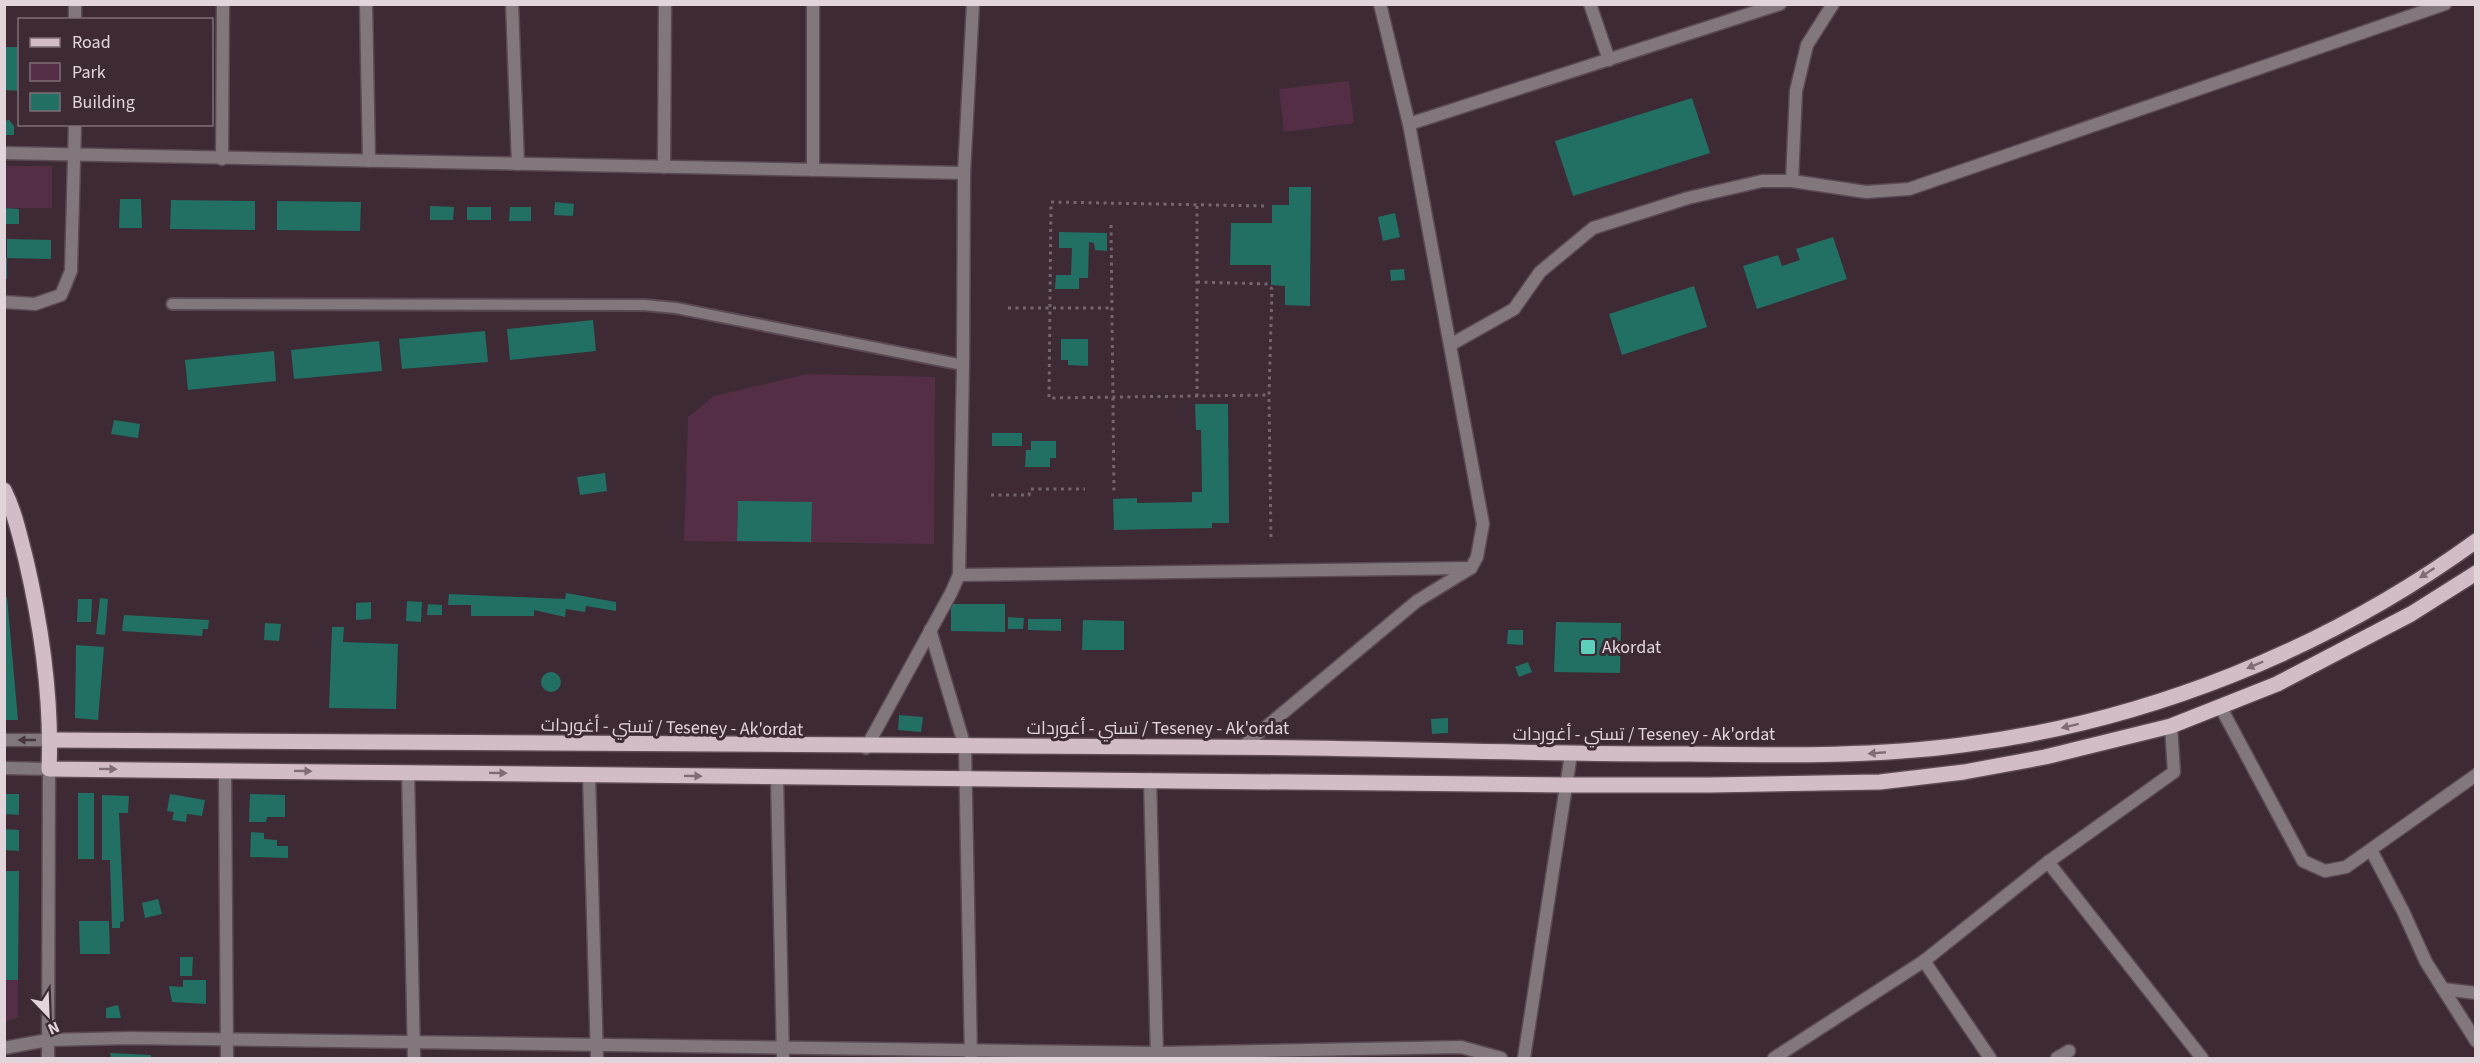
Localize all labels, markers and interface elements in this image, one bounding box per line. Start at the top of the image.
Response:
legend [18,18,213,126]
text: Road [72,30,111,55]
text: Park [72,60,106,85]
text: Building [72,90,135,115]
one-way arrow [2419,568,2435,579]
place label: Akordat [1602,635,1661,660]
marker: Akordat [1579,638,1597,656]
one-way arrow [2246,660,2264,670]
street label: تسني - أغوردات / Teseney - Ak'ordat [541,713,803,743]
street label: تسني - أغوردات / Teseney - Ak'ordat [1027,716,1289,742]
one-way arrow [2061,721,2079,731]
street label: تسني - أغوردات / Teseney - Ak'ordat [1513,722,1775,748]
one-way arrow [18,735,37,745]
one-way arrow [1868,748,1887,758]
one-way arrow [98,765,117,774]
one-way arrow [293,767,312,776]
one-way arrow [488,769,507,778]
one-way arrow [683,771,702,781]
north arrow [18,985,78,1045]
text: N [44,1016,63,1040]

